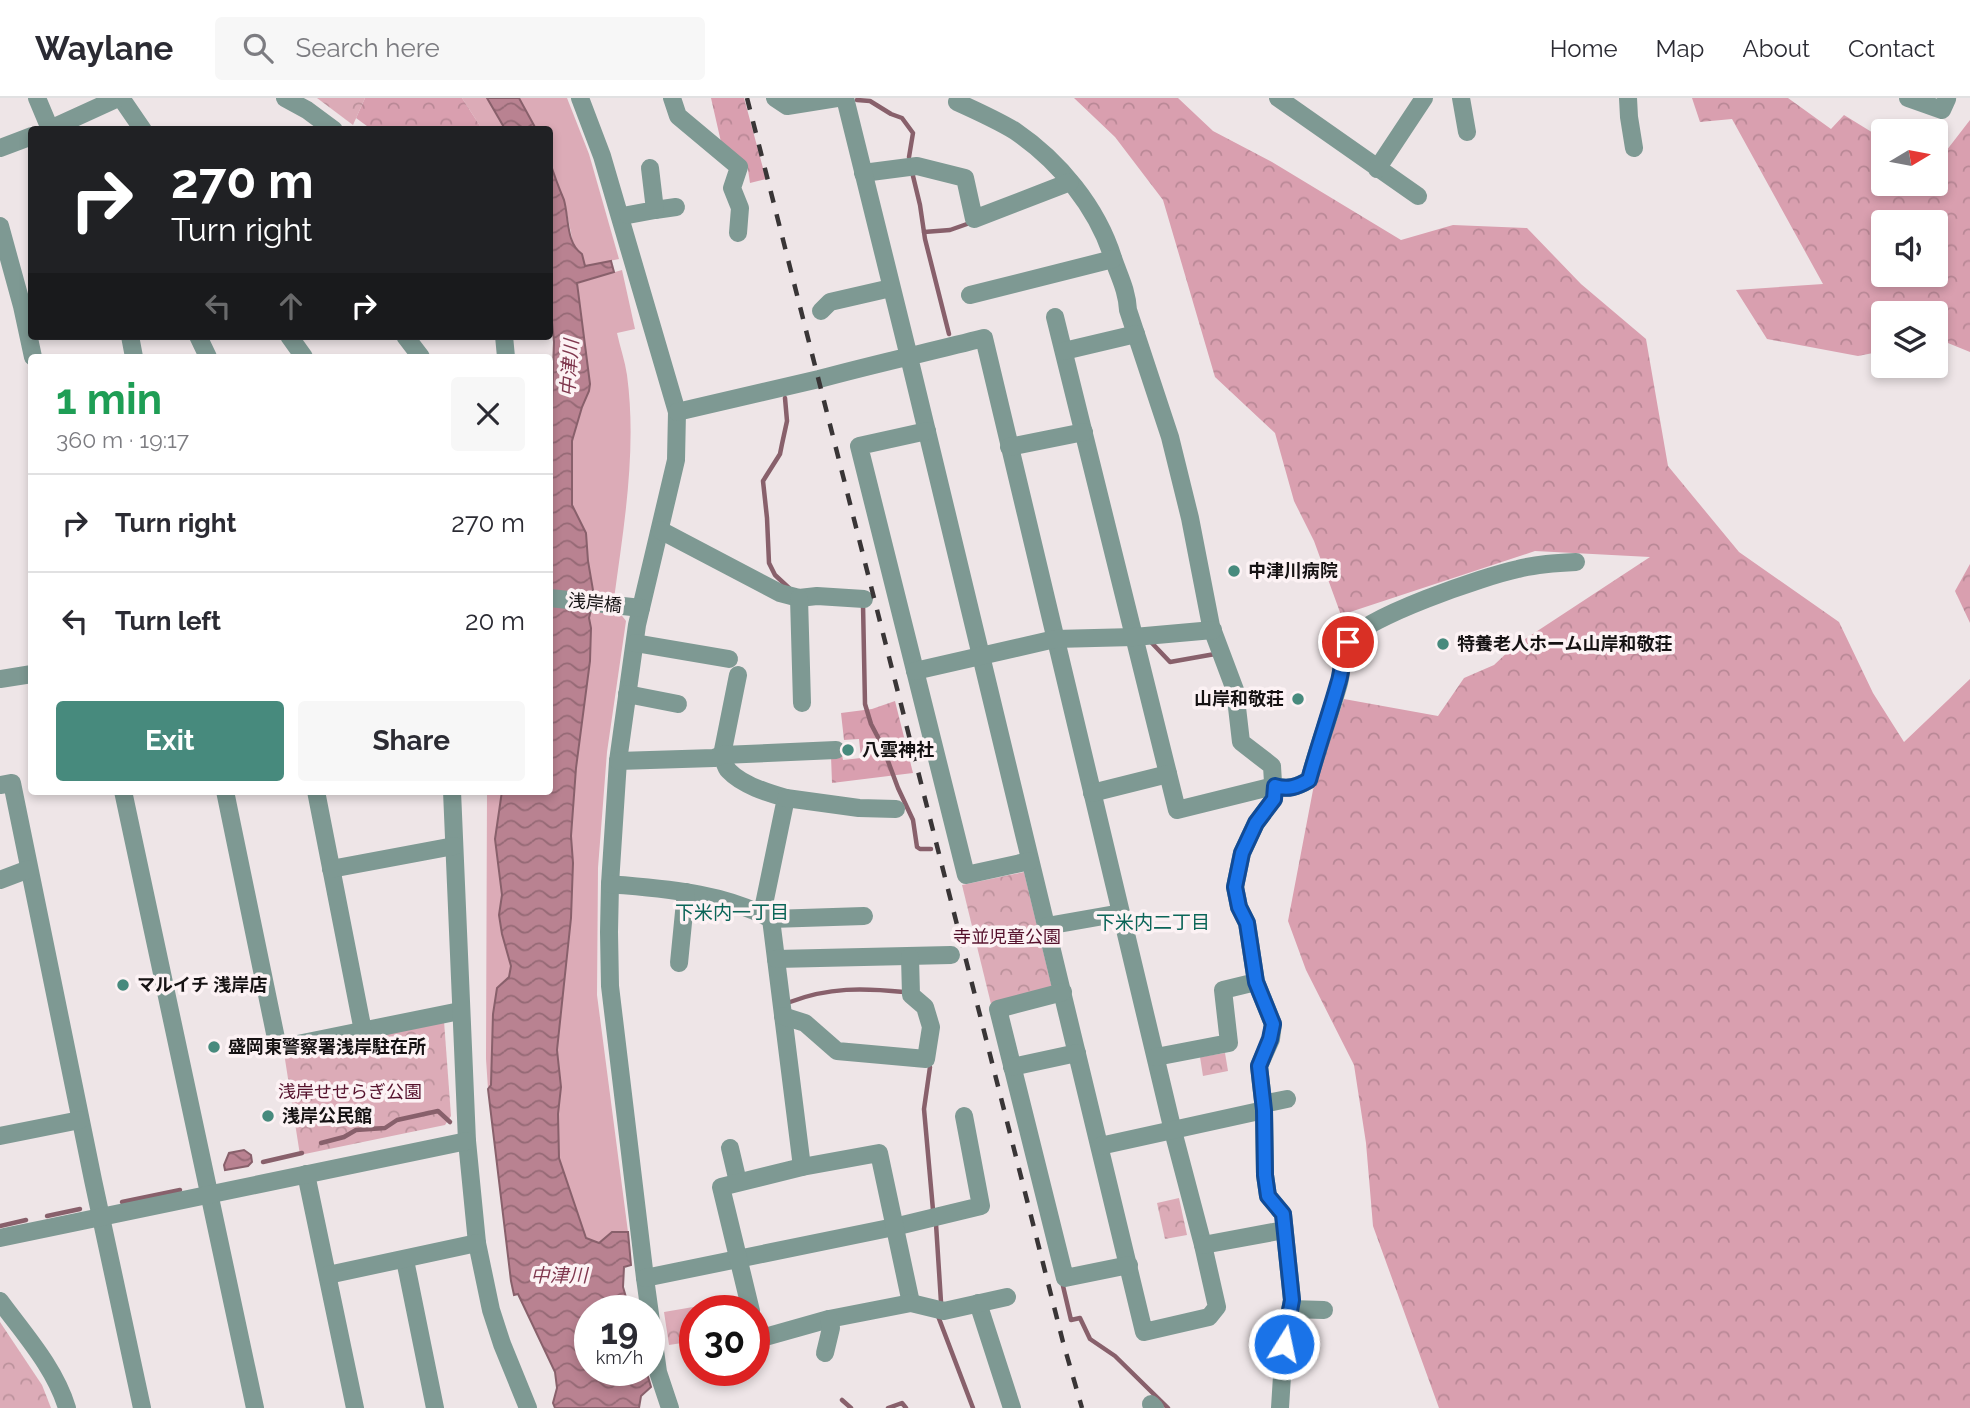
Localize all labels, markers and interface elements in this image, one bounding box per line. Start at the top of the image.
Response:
search box [215,17,705,80]
text: Waylane [35,29,173,68]
icon: search [239,29,277,67]
text: Search here [295,33,440,63]
text: Home [1550,34,1618,63]
text: Map [1656,34,1704,63]
text: About [1742,34,1810,63]
text: Contact [1848,34,1935,63]
north arrow [1871,119,1948,196]
map controls [1871,119,1948,378]
text: 270 m [171,152,314,209]
icon: right [56,154,147,245]
button: sound [1871,210,1948,287]
text: Turn right [171,211,312,248]
icon: left [199,287,237,325]
icon: ahead [272,287,310,325]
icon: right [345,287,383,325]
button: layers [1871,301,1948,378]
water label: 中津川 [556,337,582,397]
text: 1 min [56,375,162,424]
button: close [451,377,525,451]
text: 360 m · 19:17 [56,426,189,453]
icon: right [56,504,94,542]
text: Turn right [115,508,236,538]
text: 270 m [451,508,525,538]
place label: 中津川病院 [1248,560,1338,581]
marker: 中津川病院 [1226,563,1242,579]
street label: 浅岸橋 [567,589,623,616]
icon: left [56,602,94,640]
text: Turn left [115,606,221,636]
text: 20 m [465,606,525,636]
pin [1318,612,1378,672]
icon: arrive [1329,623,1367,661]
place label: 特養老人ホーム山岸和敬荘 [1457,633,1672,654]
marker: 特養老人ホーム山岸和敬荘 [1435,636,1451,652]
place label: 山岸和敬荘 [1194,688,1284,709]
marker: 山岸和敬荘 [1290,691,1306,707]
button: Exit [56,701,284,781]
button: Share [298,701,525,781]
place label: 八雲神社 [862,739,934,760]
marker: 八雲神社 [840,742,856,758]
district label: 下米内一丁目 [675,901,789,923]
district label: 下米内二丁目 [1096,911,1210,933]
park label: 寺並児童公園 [953,926,1061,947]
place label: マルイチ 浅岸店 [137,974,267,995]
marker: マルイチ 浅岸店 [115,977,131,993]
place label: 盛岡東警察署浅岸駐在所 [228,1036,426,1057]
marker: 盛岡東警察署浅岸駐在所 [206,1039,222,1055]
park label: 浅岸せせらぎ公園 [278,1081,422,1102]
place label: 浅岸公民館 [282,1105,372,1126]
marker: 浅岸公民館 [260,1108,276,1124]
water label: 中津川 [530,1264,589,1286]
speed limit sign: 30 [679,1295,770,1386]
position arrow [1247,1307,1321,1381]
text: 19 [601,1311,638,1352]
text: km/h [596,1347,643,1368]

